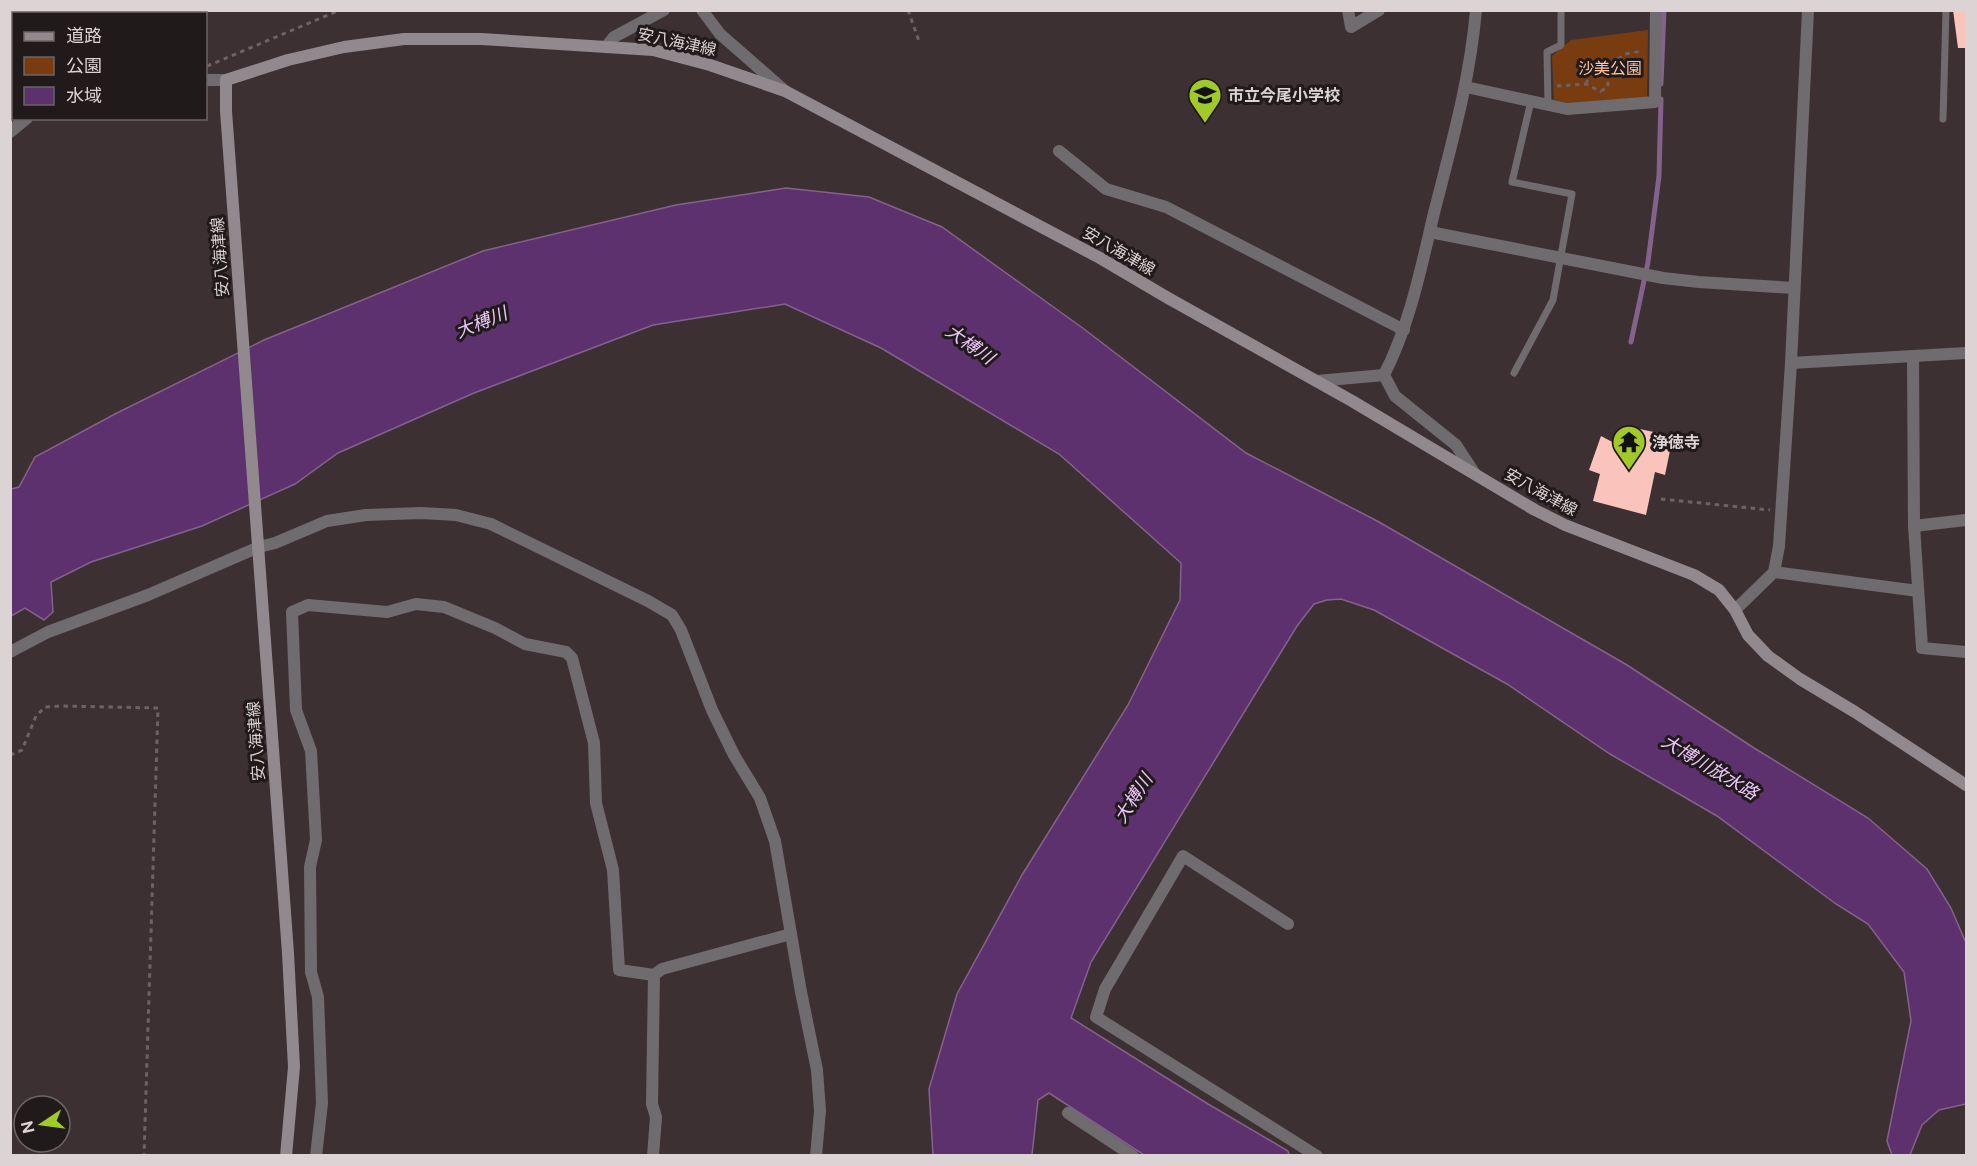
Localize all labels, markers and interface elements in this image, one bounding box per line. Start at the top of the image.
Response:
legend [12,12,207,120]
street label: 安八海津線 [636,24,718,60]
text: 道路 [66,25,102,46]
text: 公園 [66,55,102,76]
park label: 沙美公園 [1578,59,1642,78]
school or university icon: 市立今尾小学校 [1187,77,1223,124]
text: 水域 [66,85,102,106]
place label: 市立今尾小学校 [1228,86,1340,105]
street label: 安八海津線 [208,216,232,298]
street label: 安八海津線 [1080,223,1158,279]
water label: 大榑川 [452,301,512,342]
water label: 大榑川 [942,320,1000,369]
temple icon: 浄徳寺 [1611,424,1647,471]
place label: 浄徳寺 [1652,433,1700,452]
street label: 安八海津線 [1501,464,1581,520]
street label: 安八海津線 [244,700,268,782]
water label: 大博川放水路 [1658,730,1763,805]
water label: 大榑川 [1109,768,1158,826]
north arrow [12,1094,72,1154]
text: N [17,1119,39,1135]

